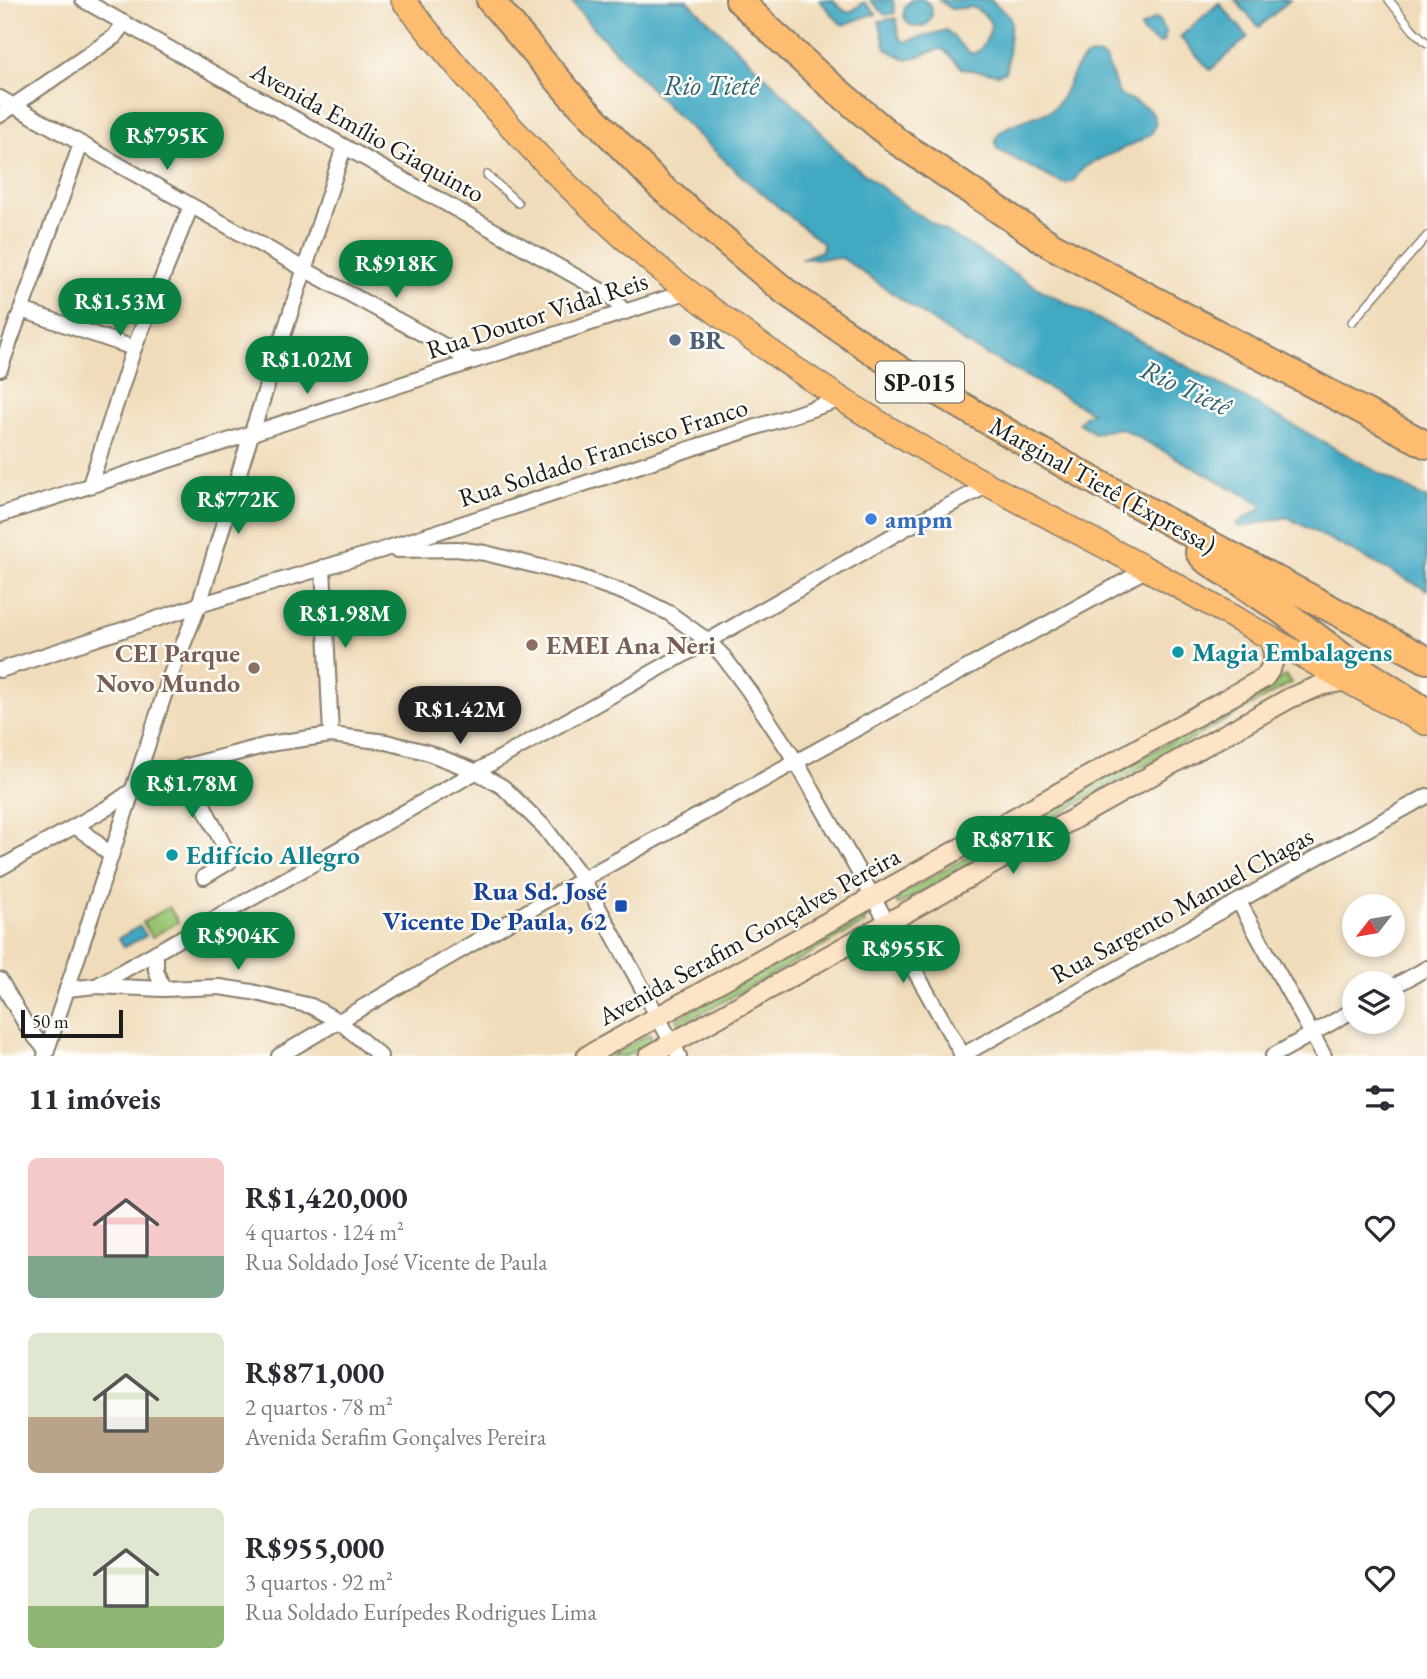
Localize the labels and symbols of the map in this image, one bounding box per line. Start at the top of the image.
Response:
street label: Avenida Emílio Giaquinto [244,53,491,210]
water label: Rio Tietê [663,67,760,103]
pin: R$795K [110,113,224,172]
pin: R$918K [339,240,453,300]
street label: Rua Doutor Vidal Reis [422,263,652,367]
pin: R$1.53M [55,278,185,338]
place label: BR [689,323,725,357]
marker: BR [667,332,683,348]
pin: R$1.02M [242,336,372,396]
water label: Rio Tietê [1135,351,1238,424]
road number: SP-015 [876,362,964,402]
street label: Rua Soldado Francisco Franco [454,389,752,515]
street label: Marginal Tietê (Expressa) [984,408,1222,562]
pin: R$772K [181,476,295,536]
place label: ampm [885,502,953,536]
marker: ampm [863,511,879,527]
pin: R$1.98M [280,590,410,650]
place label: EMEI Ana Neri [546,628,716,662]
place label: Magia Embalagens [1192,635,1392,669]
place label: CEI Parque Novo Mundo [96,636,240,700]
marker: EMEI Ana Neri [524,637,540,653]
marker: Magia Embalagens [1170,644,1186,660]
marker: CEI Parque Novo Mundo [246,660,262,676]
pin: R$1.42M [395,686,525,746]
pin: R$1.78M [127,760,257,820]
pin: R$871K [956,816,1070,876]
street label: Rua Sargento Manuel Chagas [1045,819,1319,991]
place label: Edifício Allegro [186,838,360,872]
street label: Avenida Serafim Gonçalves Pereira [591,838,907,1034]
marker: Edifício Allegro [164,847,180,863]
place label: Rua Sd. José Vicente De Paula, 62 [383,874,607,938]
north arrow [1342,894,1405,957]
marker: Rua Sd. José Vicente De Paula, 62 [613,898,629,914]
pin: R$904K [181,912,295,972]
pin: R$955K [846,926,960,985]
scale bar [21,1007,122,1039]

